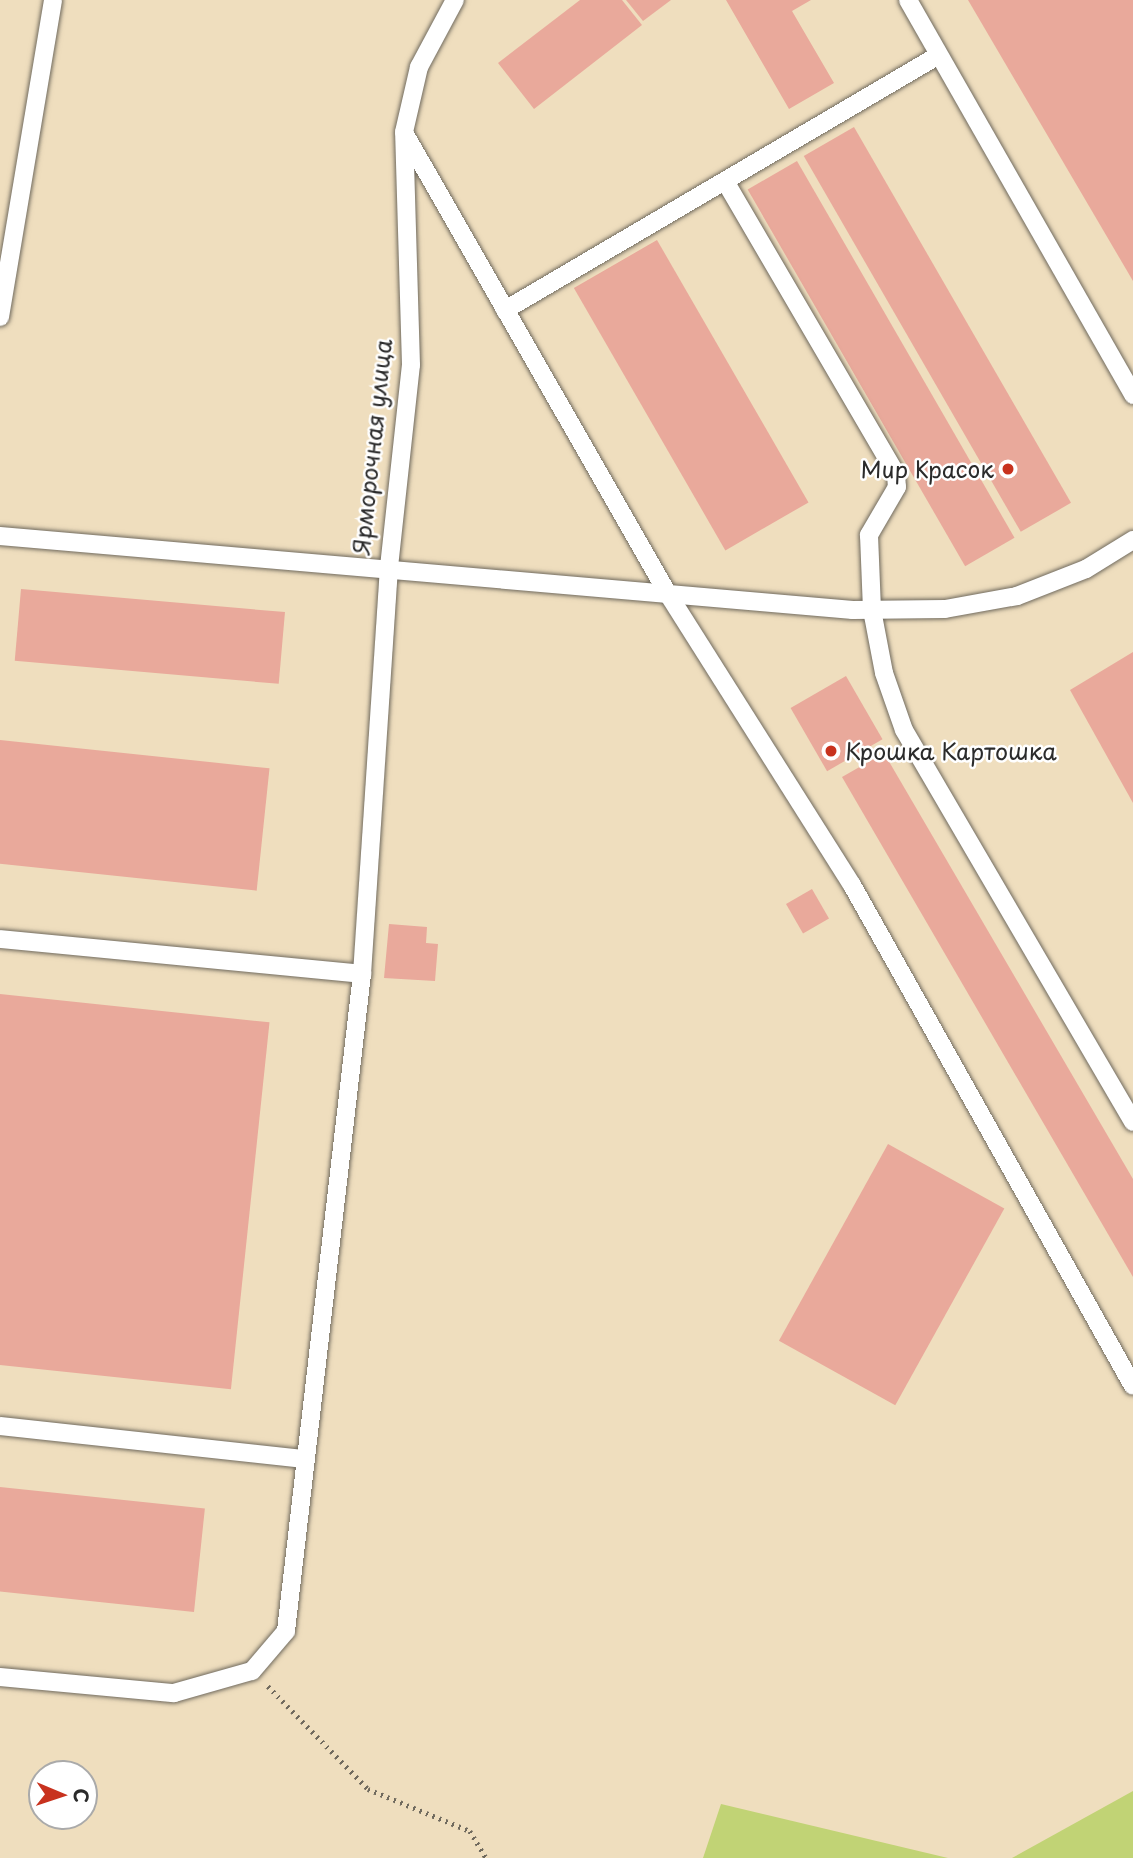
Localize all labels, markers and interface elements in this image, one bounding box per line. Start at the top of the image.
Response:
street label: Ярморочная улица [347,337,397,557]
place label: Мир Красок [858,455,994,483]
marker: Мир Красок [1000,461,1016,477]
place label: Крошка Картошка [845,737,1058,765]
marker: Крошка Картошка [823,743,839,759]
north arrow [28,1760,98,1830]
text: С [68,1788,96,1803]

